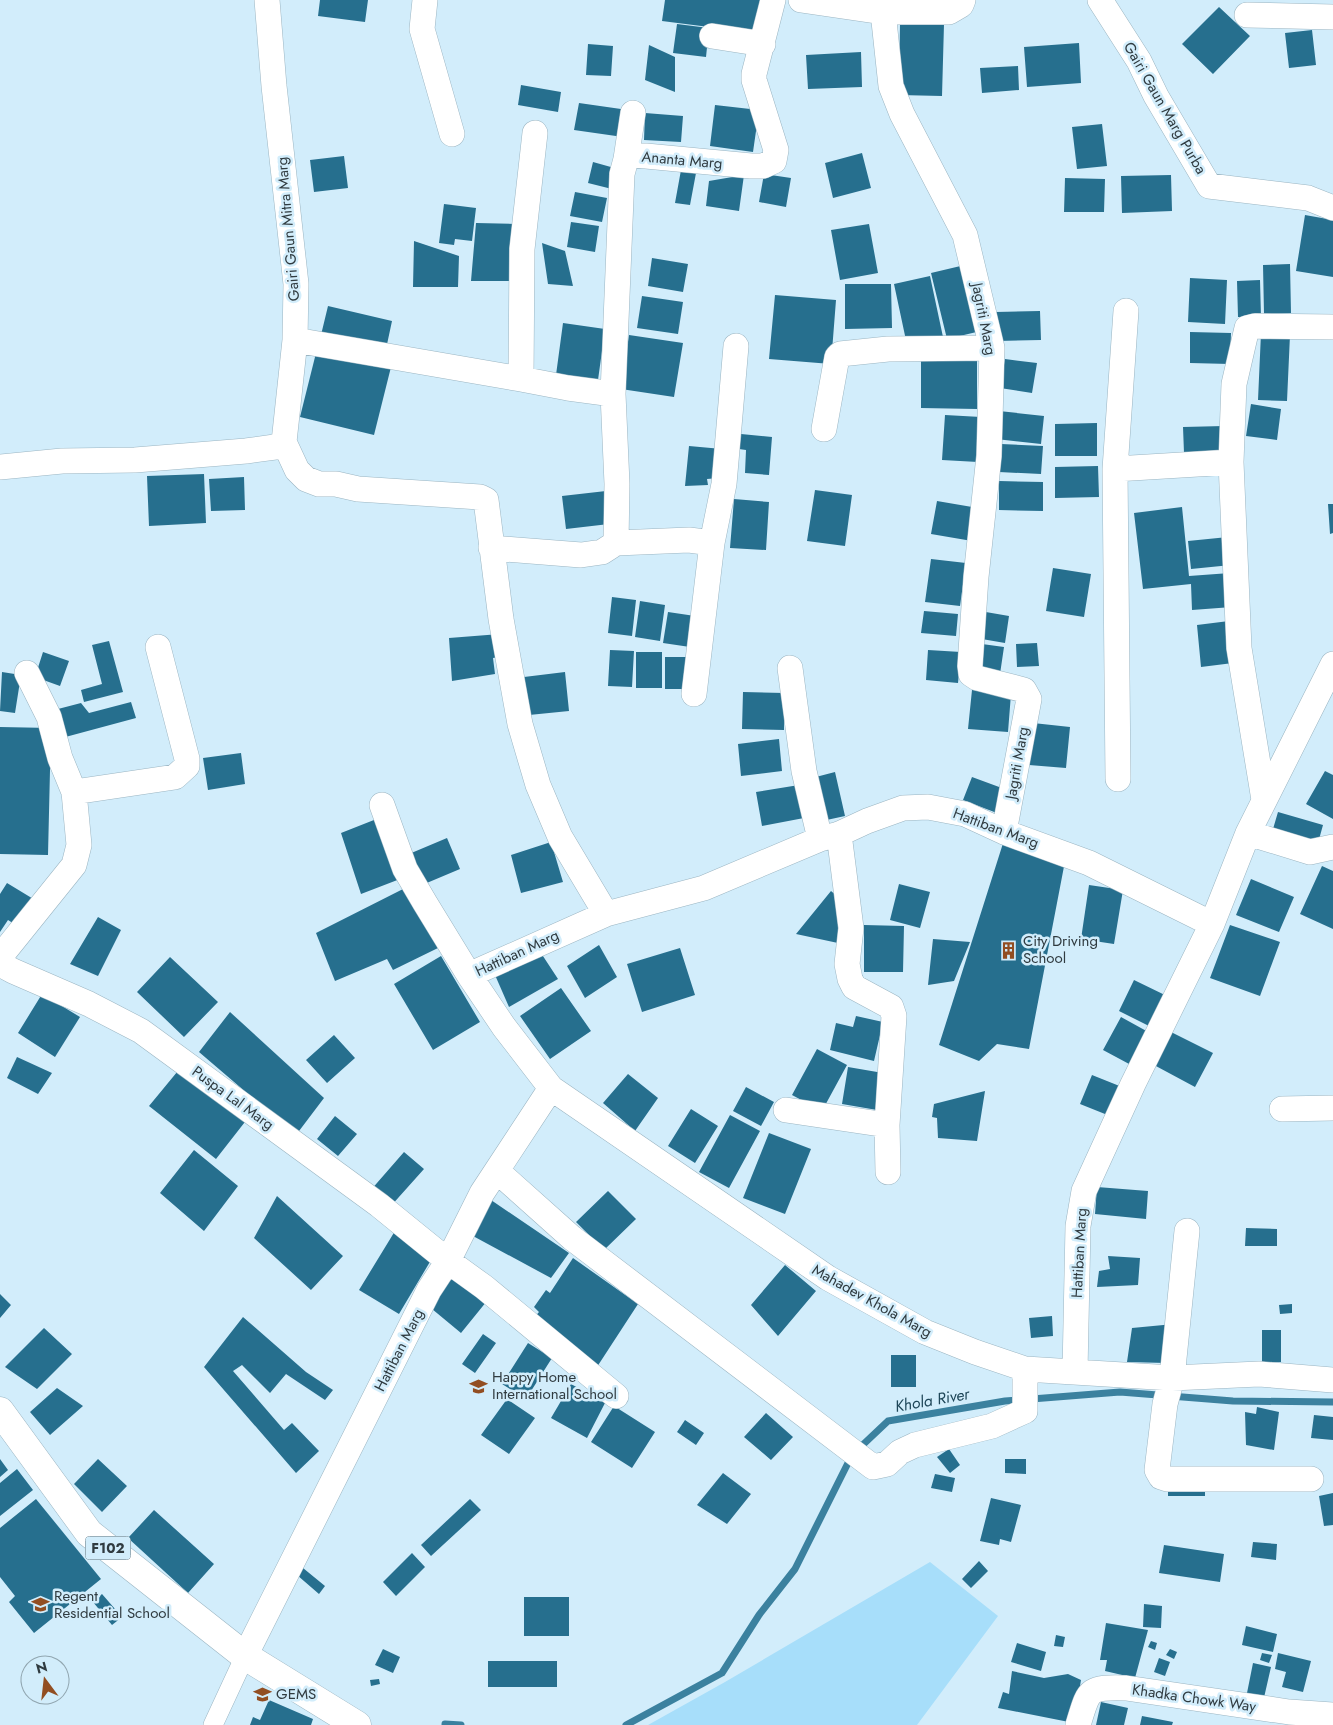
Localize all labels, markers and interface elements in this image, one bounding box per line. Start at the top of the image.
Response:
street label: Gairi Gaun Marg Purba [1118,38,1212,178]
street label: Ananta Marg [641,146,723,174]
street label: Gairi Gaun Mitra Marg [271,156,305,302]
street label: Jagriti Marg [966,279,1002,357]
street label: Jagriti Marg [999,725,1034,803]
street label: Hattiban Marg [950,802,1042,854]
street label: Hattiban Marg [472,924,562,982]
place label: City Driving School [1023,930,1098,969]
building icon: City Driving School [999,940,1019,960]
street label: Puspa Lal Marg [187,1061,279,1135]
street label: Hattiban Marg [1066,1207,1092,1299]
street label: Mahadev Khola Marg [808,1259,936,1343]
street label: Hattiban Marg [369,1305,429,1395]
place label: Happy Home International School [492,1366,617,1405]
school or university icon: Happy Home International School [468,1376,488,1396]
water label: Khola River [893,1382,973,1418]
road number: F102 [86,1536,130,1560]
place label: Regent Residential School [54,1585,170,1624]
school or university icon: Regent Residential School [30,1595,50,1615]
north arrow [20,1655,70,1705]
text: N [34,1656,50,1679]
street label: Khadka Chowk Way [1131,1678,1258,1718]
place label: GEMS [276,1683,316,1705]
school or university icon: GEMS [252,1684,272,1704]

